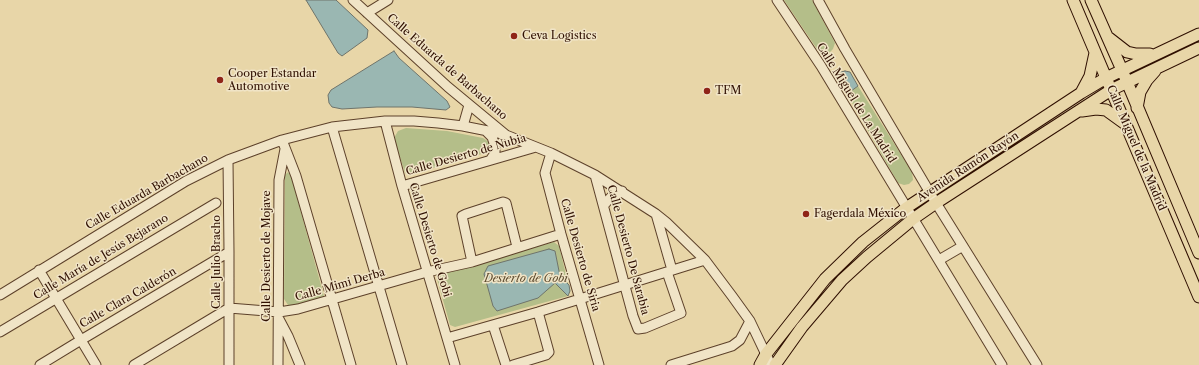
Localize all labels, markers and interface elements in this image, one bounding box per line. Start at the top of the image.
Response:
street label: Calle Eduarda de Barbachano [384,11,510,123]
place label: Ceva Logistics [522,29,596,43]
marker: Ceva Logistics [509,31,519,41]
street label: Calle Miguel de La Madrid [814,40,898,166]
place label: Cooper Estandar Automotive [228,67,316,93]
marker: Cooper Estandar Automotive [215,75,225,85]
street label: Calle Miguel de la Madrid [1103,83,1169,213]
place label: TFM [715,84,741,98]
marker: TFM [702,86,712,96]
street label: Avenida Ramón Rayón [915,129,1021,205]
street label: Calle Desierto de Nubia [404,131,528,179]
street label: Calle Eduarda Barbachano [83,151,211,233]
street label: Calle Desierto de Gobi [406,181,454,299]
street label: Calle Desierto De Sarabia [604,184,652,316]
street label: Calle Desierto de Mojave [260,190,274,322]
street label: Calle Desierto de Siria [558,197,602,313]
place label: Fagerdala México [814,207,906,221]
marker: Fagerdala México [801,209,811,219]
street label: Calle María de Jesús Bejarano [31,211,171,303]
street label: Calle Julio Bracho [210,215,224,309]
street label: Calle Clara Calderón [77,265,179,331]
street label: Calle Mimi Derba [293,266,387,304]
park label: Desierto de Gobi [484,272,568,286]

